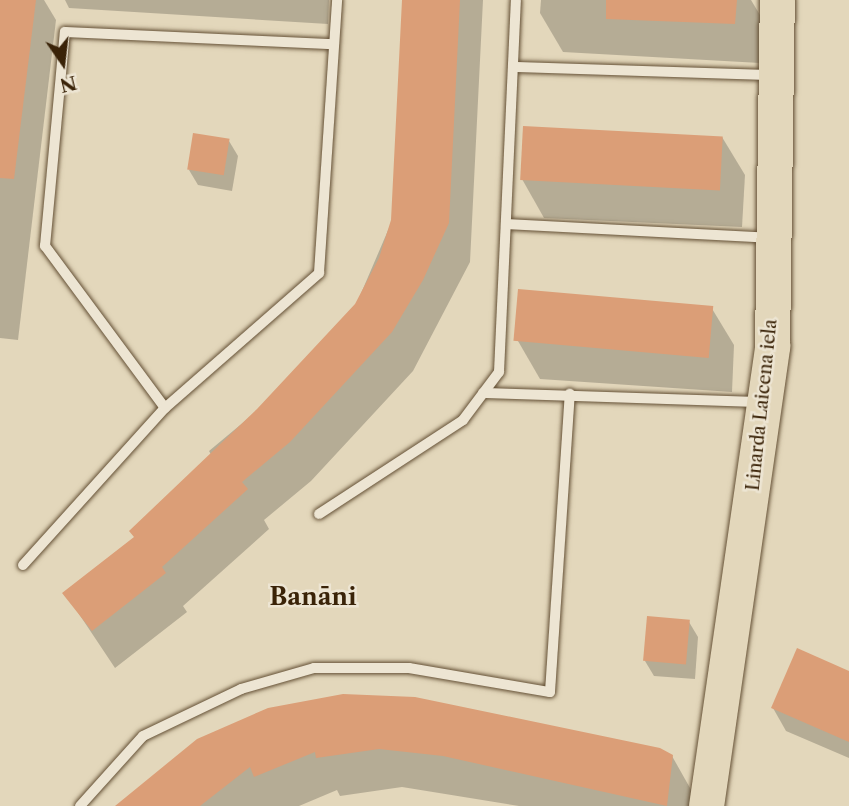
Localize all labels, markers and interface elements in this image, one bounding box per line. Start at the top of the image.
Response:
north arrow [28,28,98,98]
text: N [57,71,79,97]
street label: Linarda Laicena iela [742,318,782,492]
district label: Banāni [269,583,357,611]

